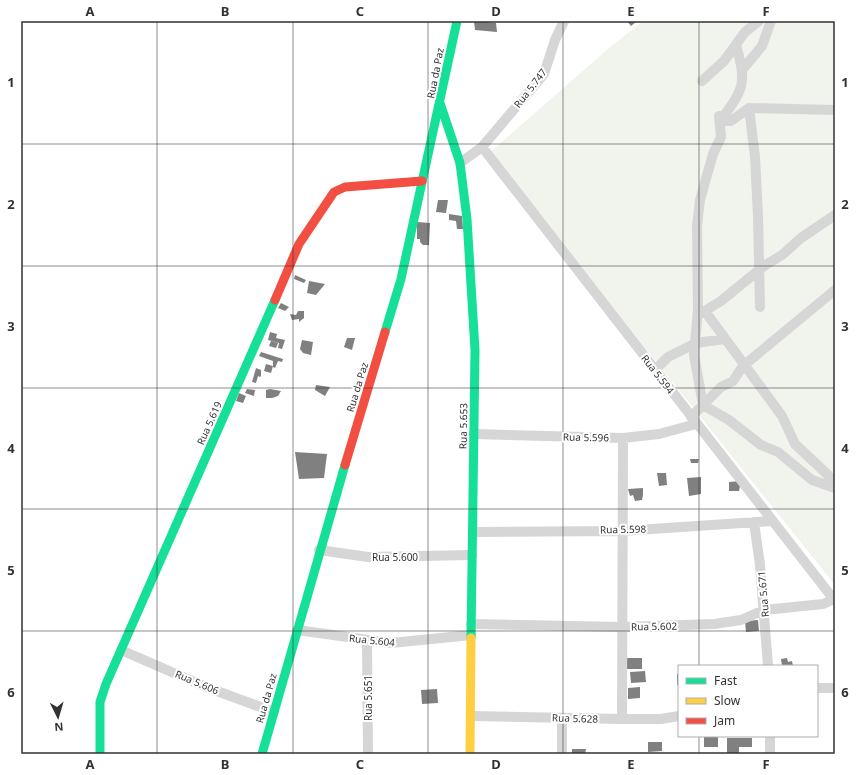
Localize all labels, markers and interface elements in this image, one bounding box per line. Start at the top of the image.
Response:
text: A [86,2,95,20]
text: B [221,2,229,20]
text: C [356,2,364,20]
text: D [491,2,501,20]
text: E [627,2,635,20]
text: F [762,2,770,20]
street label: Rua da Paz [423,46,447,100]
street label: Rua 5.747 [510,65,550,111]
text: 1 [7,73,15,91]
text: 1 [841,73,849,91]
text: 2 [7,195,15,213]
text: 2 [841,195,849,213]
text: 3 [7,317,15,335]
text: 3 [841,317,849,335]
street label: Rua 5.594 [638,351,678,397]
street label: Rua da Paz [343,360,371,414]
street label: Rua 5.619 [193,399,225,447]
street label: Rua 5.653 [456,403,470,449]
street label: Rua 5.596 [563,430,609,444]
text: 4 [7,439,15,457]
text: 4 [841,439,849,457]
street label: Rua 5.598 [600,522,646,536]
street label: Rua 5.600 [372,550,418,564]
text: 5 [7,561,15,579]
text: 5 [841,561,849,579]
street label: Rua 5.671 [754,570,772,618]
street label: Rua 5.602 [631,619,677,633]
street label: Rua 5.604 [348,631,396,649]
legend [678,665,818,737]
street label: Rua 5.606 [173,667,221,698]
street label: Rua da Paz [252,671,280,725]
text: Fast [714,672,738,689]
street label: Rua 5.651 [361,675,375,721]
text: 6 [7,683,15,701]
text: 6 [841,683,849,701]
text: Slow [714,692,741,709]
north arrow [38,697,78,737]
street label: Rua 5.628 [552,710,599,726]
text: Jam [713,712,735,729]
text: N [54,720,64,735]
text: A [86,755,95,773]
text: B [221,755,229,773]
text: C [356,755,364,773]
text: D [491,755,501,773]
text: E [627,755,635,773]
text: F [762,755,770,773]

